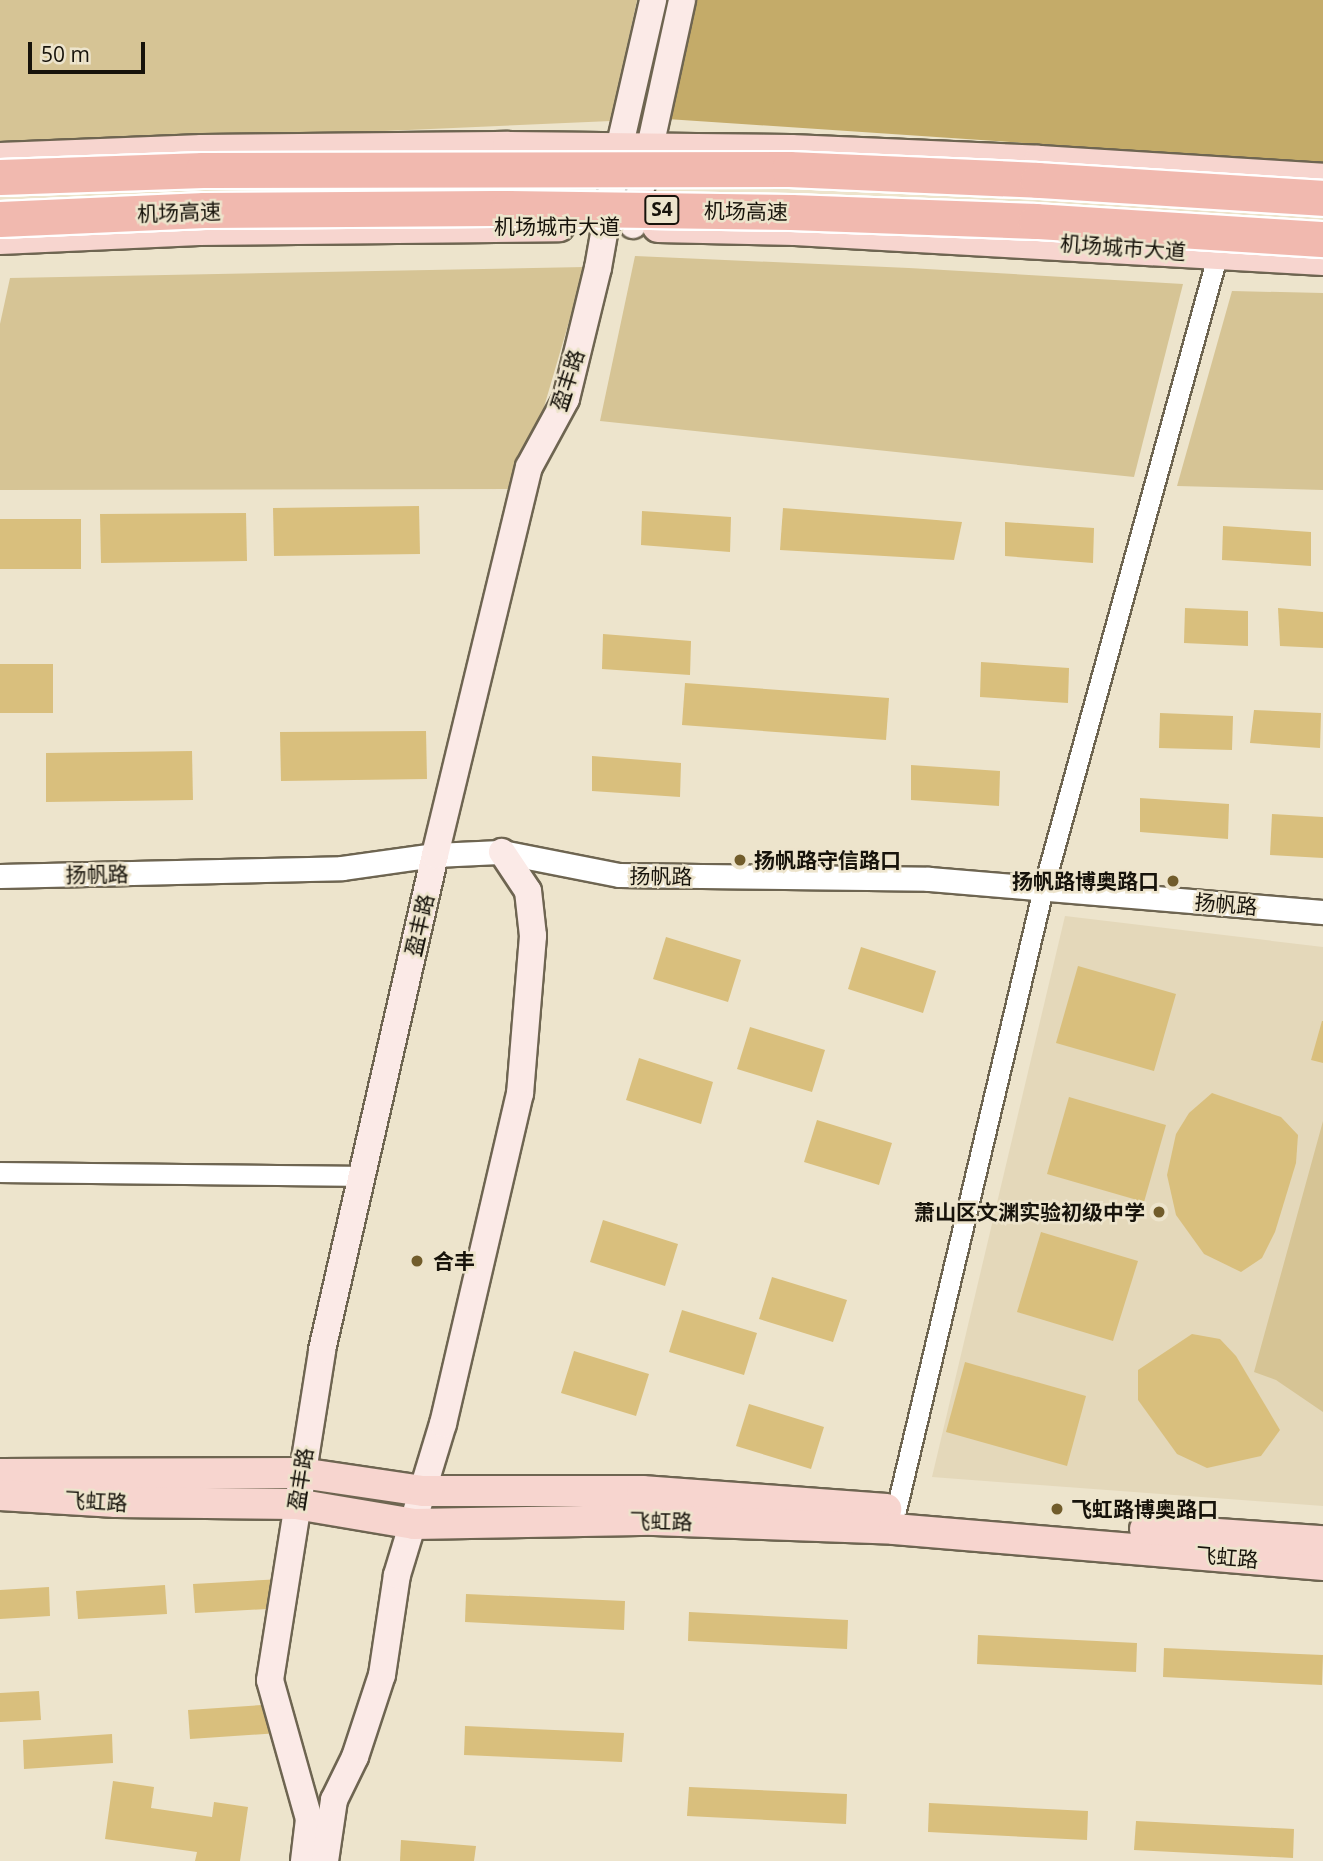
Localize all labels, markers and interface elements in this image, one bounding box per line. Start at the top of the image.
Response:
scale bar [32,28,149,72]
text: 50 m [41,40,90,68]
road number: S4 [643,194,681,226]
street label: 机场高速 [137,198,221,226]
street label: 机场高速 [704,198,788,224]
street label: 机场城市大道 [494,213,620,239]
street label: 机场城市大道 [1059,230,1187,264]
street label: 盈丰路 [545,346,589,414]
place label: 扬帆路守信路口 [754,847,901,873]
marker: 扬帆路守信路口 [732,852,748,868]
street label: 扬帆路 [65,861,129,887]
street label: 扬帆路 [629,863,693,889]
place label: 扬帆路博奥路口 [1012,868,1159,894]
marker: 扬帆路博奥路口 [1165,873,1181,889]
street label: 扬帆路 [1194,889,1258,919]
street label: 盈丰路 [400,891,438,959]
place label: 萧山区文渊实验初级中学 [914,1199,1145,1225]
marker: 萧山区文渊实验初级中学 [1151,1204,1167,1220]
place label: 合丰 [433,1248,475,1274]
marker: 合丰 [407,1251,427,1271]
street label: 盈丰路 [283,1446,317,1512]
street label: 飞虹路 [64,1487,128,1515]
place label: 飞虹路博奥路口 [1071,1496,1218,1522]
marker: 飞虹路博奥路口 [1049,1501,1065,1517]
street label: 飞虹路 [629,1508,693,1534]
street label: 飞虹路 [1195,1542,1259,1572]

